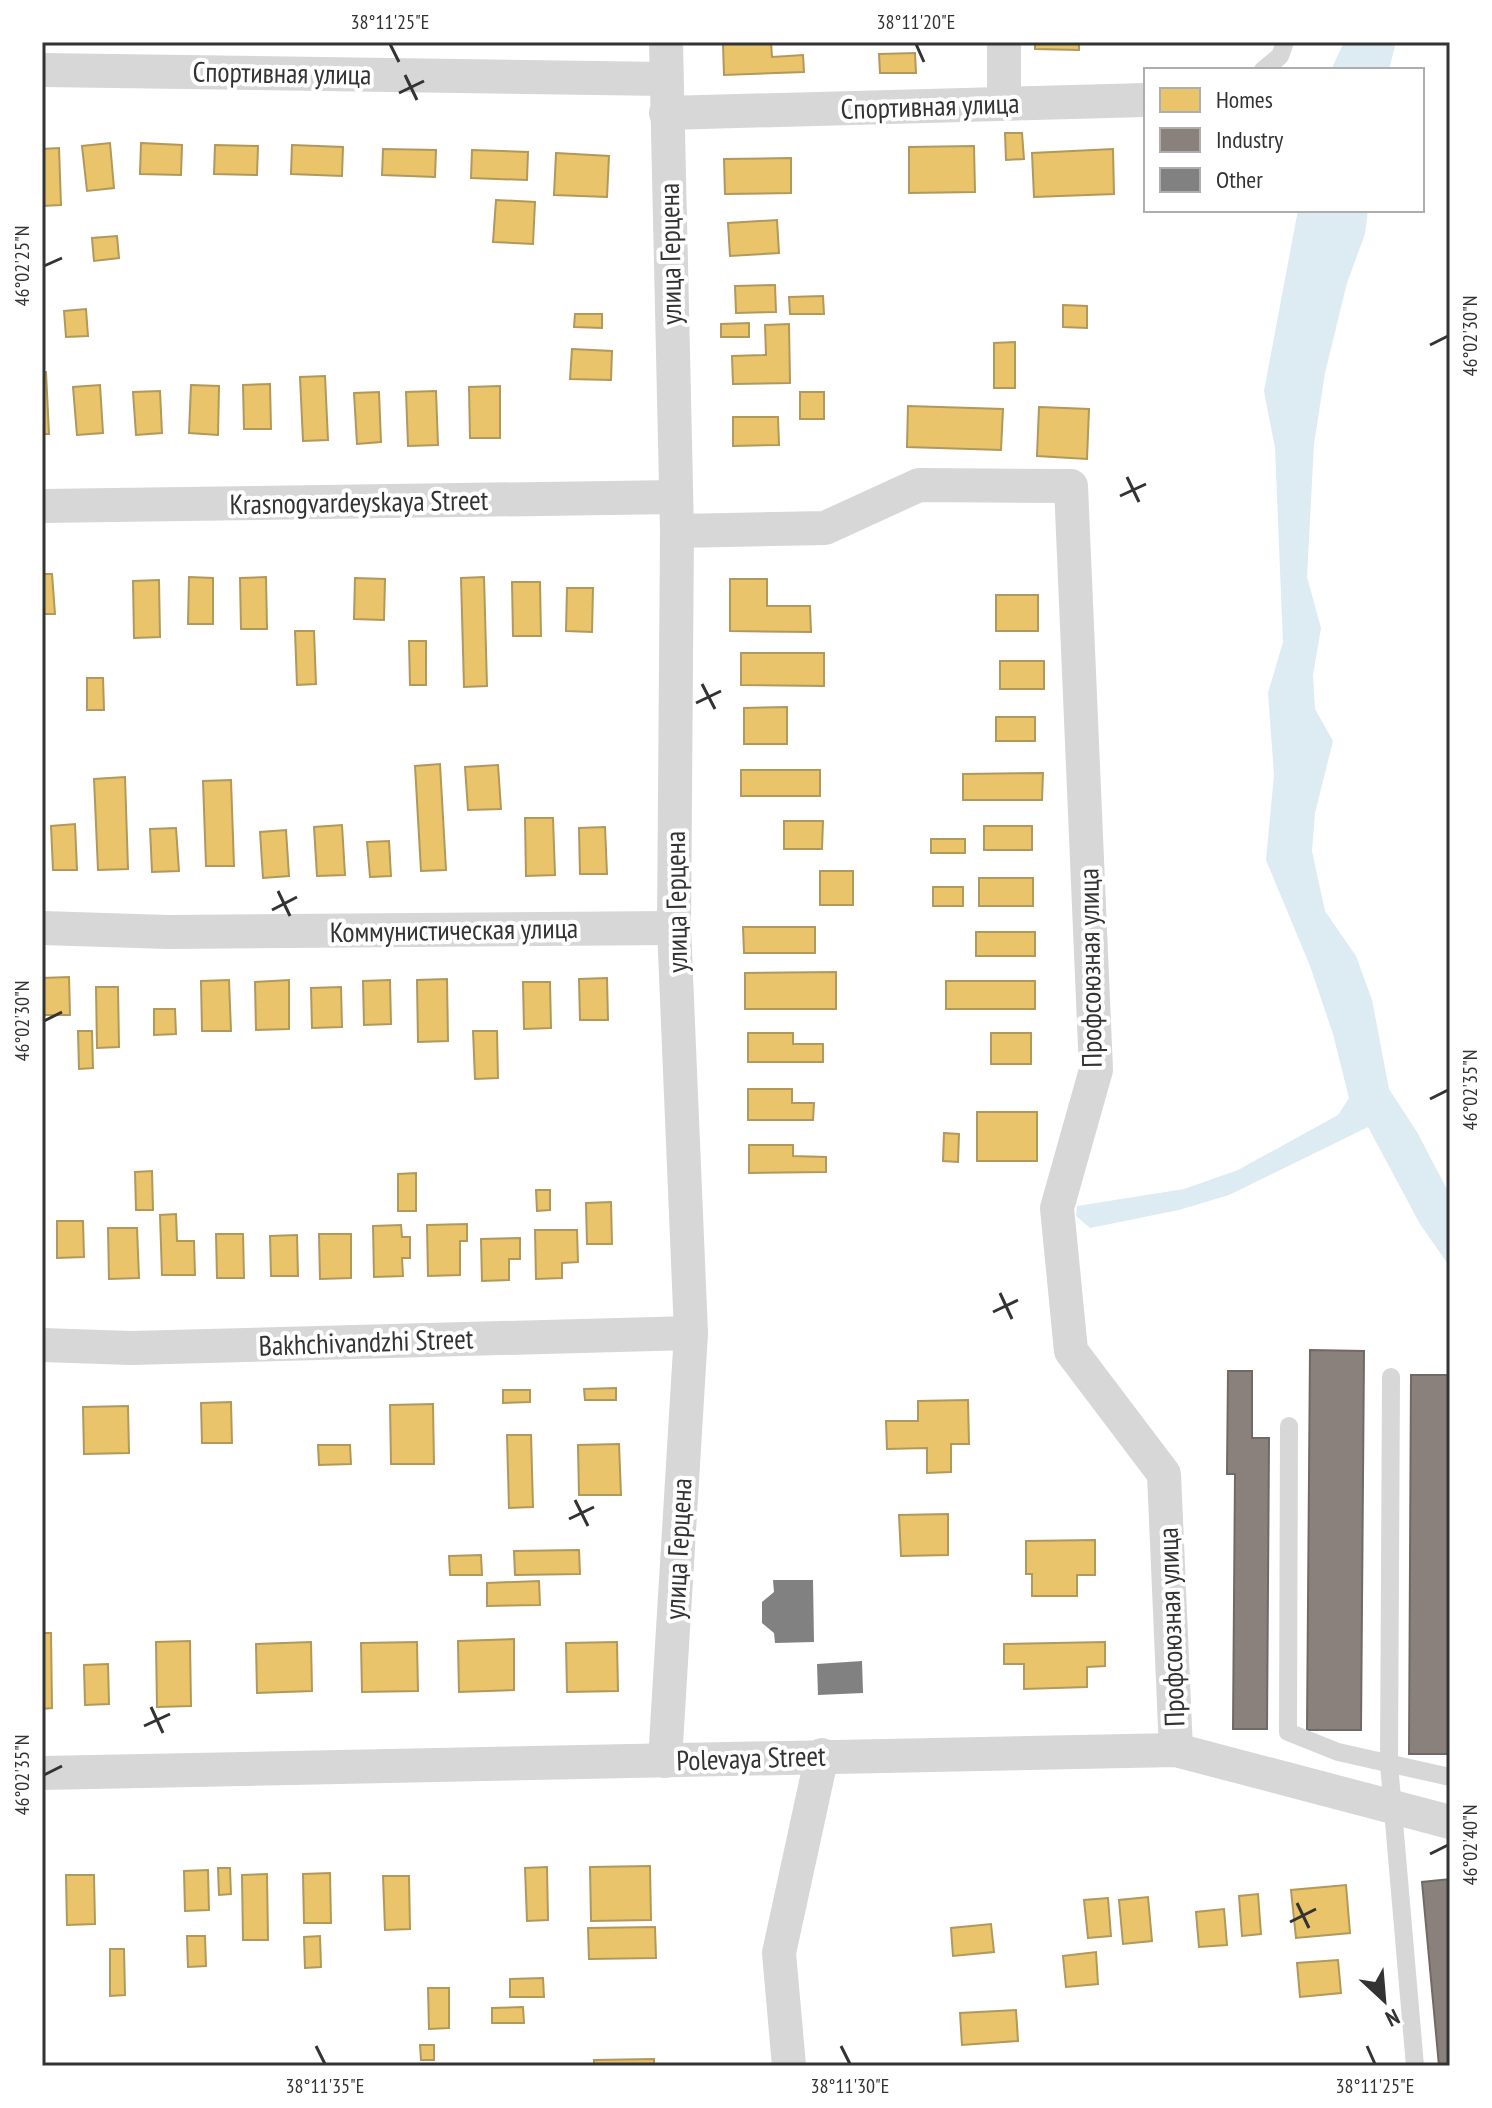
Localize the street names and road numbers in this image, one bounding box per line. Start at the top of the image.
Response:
street label: Спортивная улица [192,52,372,93]
street label: Спортивная улица [840,84,1020,127]
street label: улица Герцена [650,183,689,325]
street label: Krasnogvardeyskaya Street [229,481,489,522]
street label: улица Герцена [656,831,695,973]
street label: Профсоюзная улица [1069,868,1110,1068]
street label: Коммунистическая улица [330,909,578,950]
street label: Bakhchivandzhi Street [258,1319,474,1364]
street label: улица Герцена [655,1477,700,1621]
street label: Профсоюзная улица [1149,1527,1192,1727]
street label: Polevaya Street [676,1736,826,1779]

